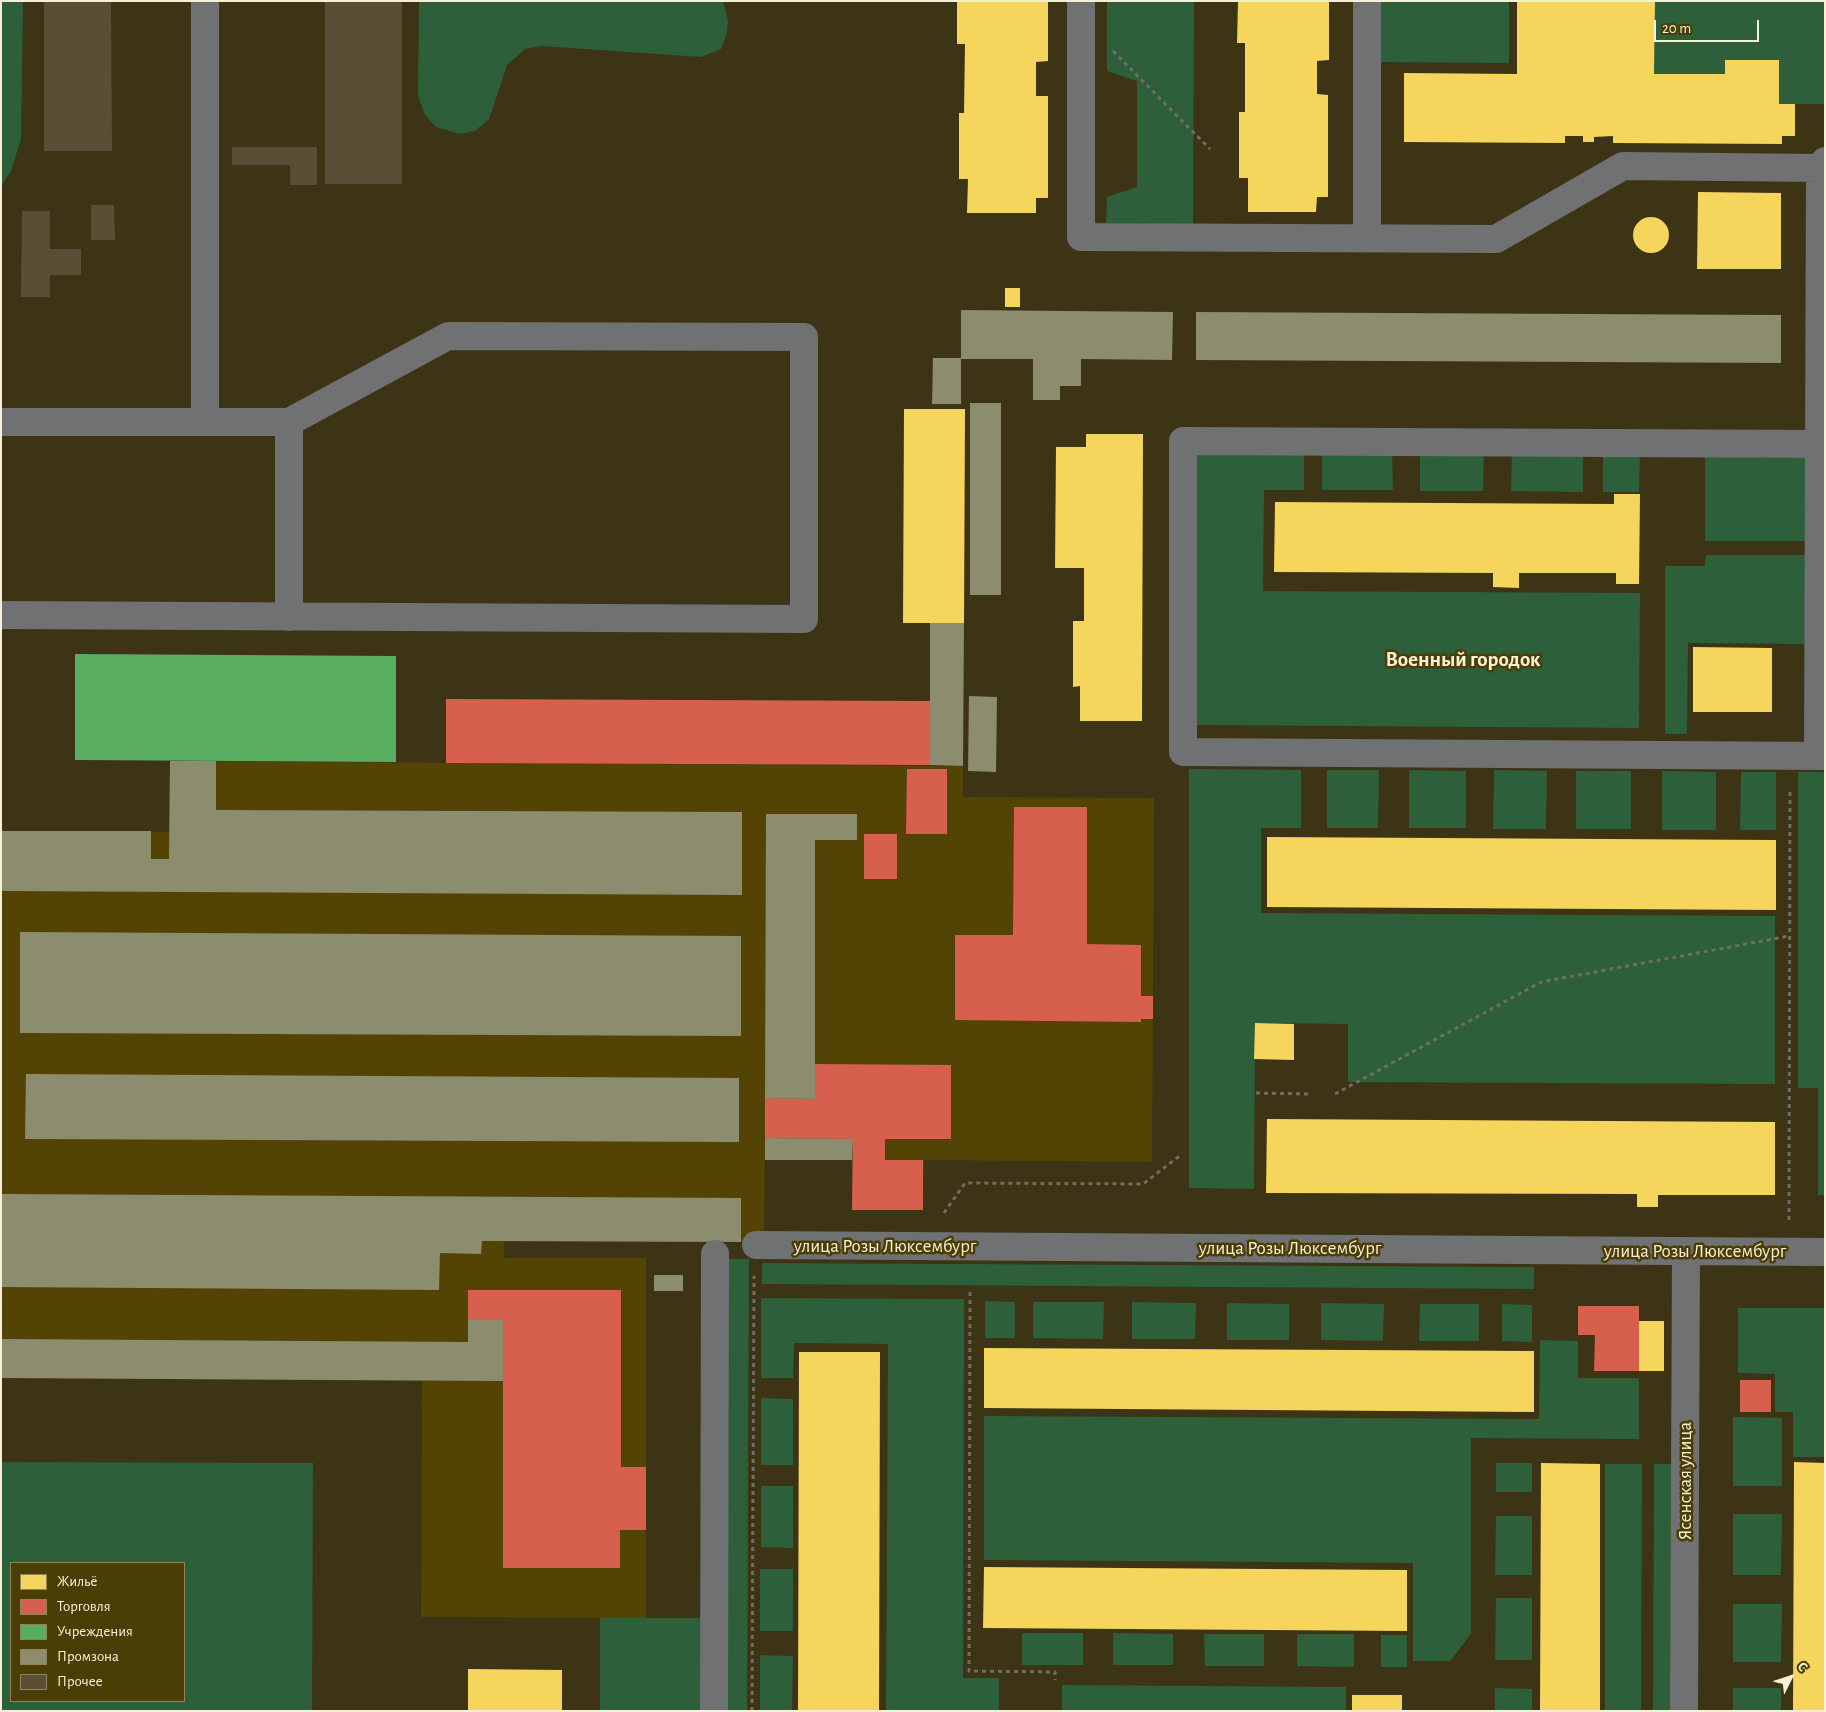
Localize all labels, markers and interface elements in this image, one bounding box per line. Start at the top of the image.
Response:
scale bar [1656,10,1761,42]
text: 20 m [1662,21,1691,36]
district label: Военный городок [1385,647,1541,673]
street label: улица Розы Люксембург [794,1235,976,1257]
street label: улица Розы Люксембург [1199,1237,1381,1259]
street label: улица Розы Люксембург [1604,1240,1786,1262]
street label: Ясенская улица [1674,1422,1696,1540]
legend [10,1562,185,1702]
text: Жильё [57,1574,97,1589]
text: Торговля [57,1599,111,1614]
text: Учреждения [57,1624,133,1639]
text: Промзона [57,1649,119,1664]
north arrow [1766,1652,1816,1702]
text: С [1794,1660,1810,1675]
text: Прочее [57,1674,103,1689]

